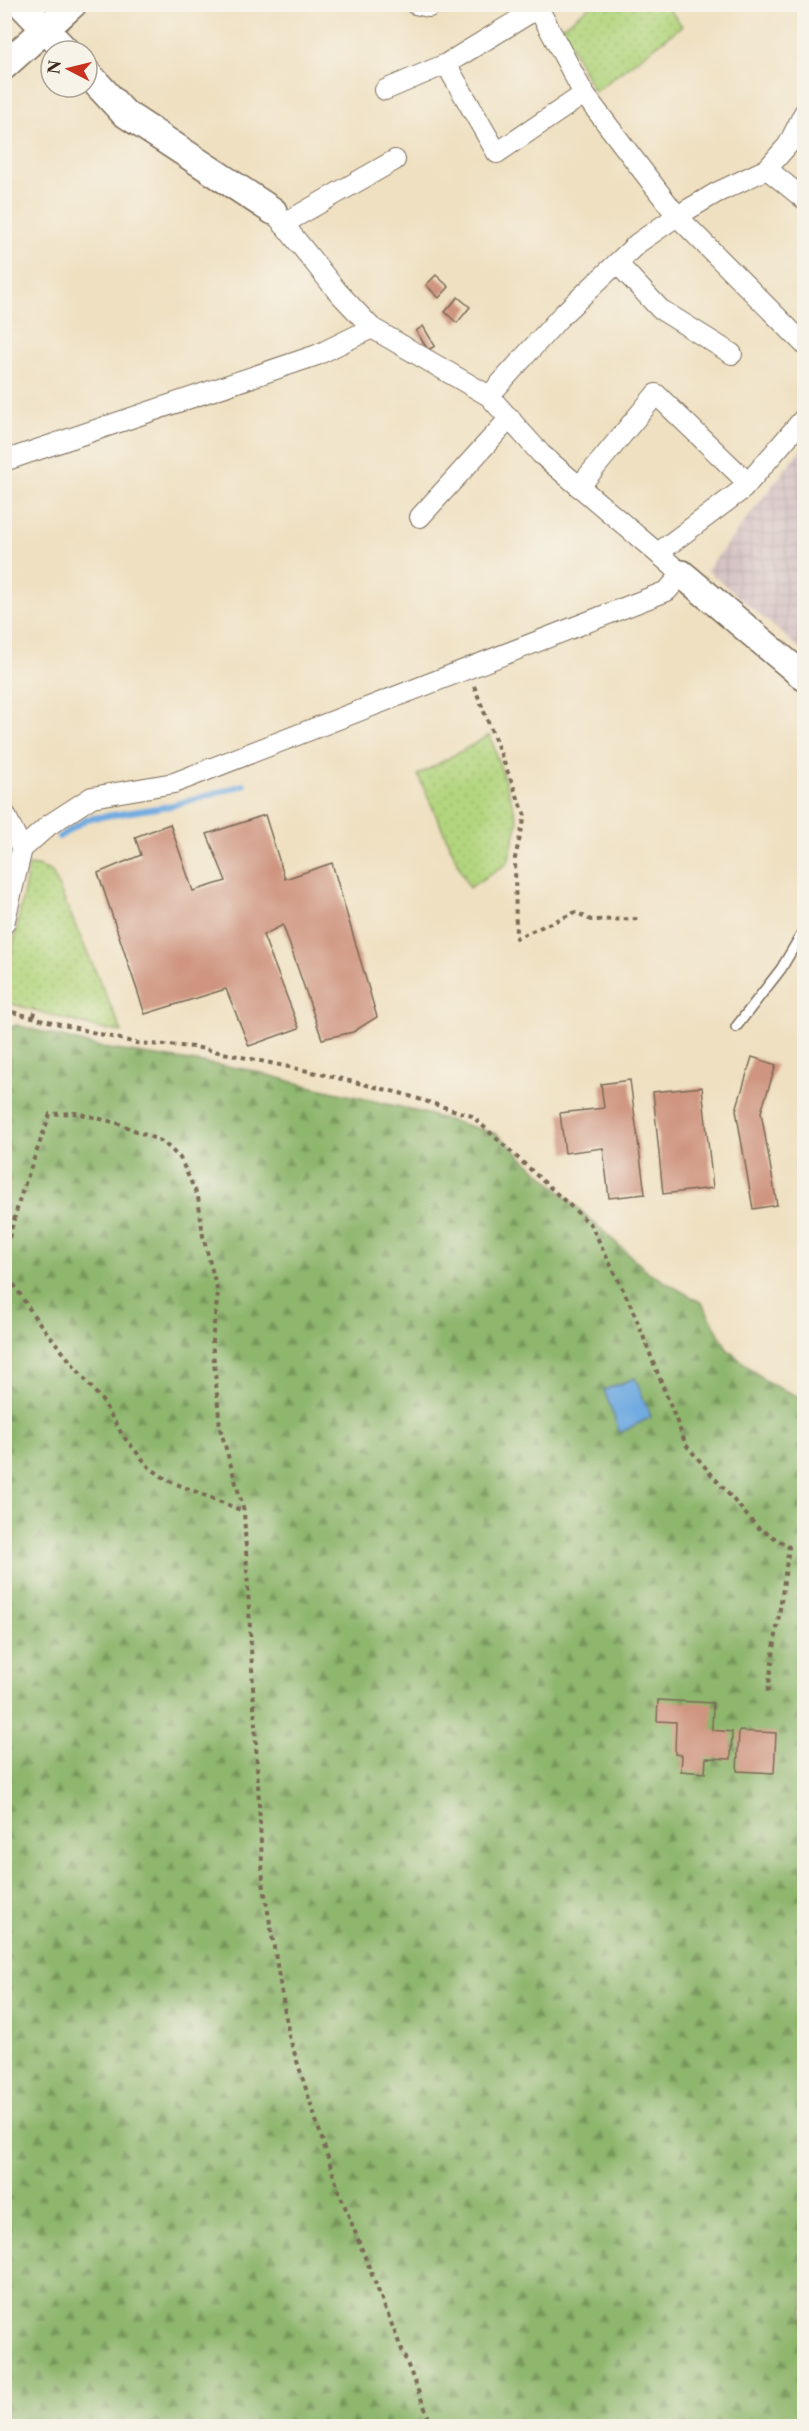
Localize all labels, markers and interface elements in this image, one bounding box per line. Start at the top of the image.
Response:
north arrow [39,39,99,99]
text: N [43,59,65,75]

